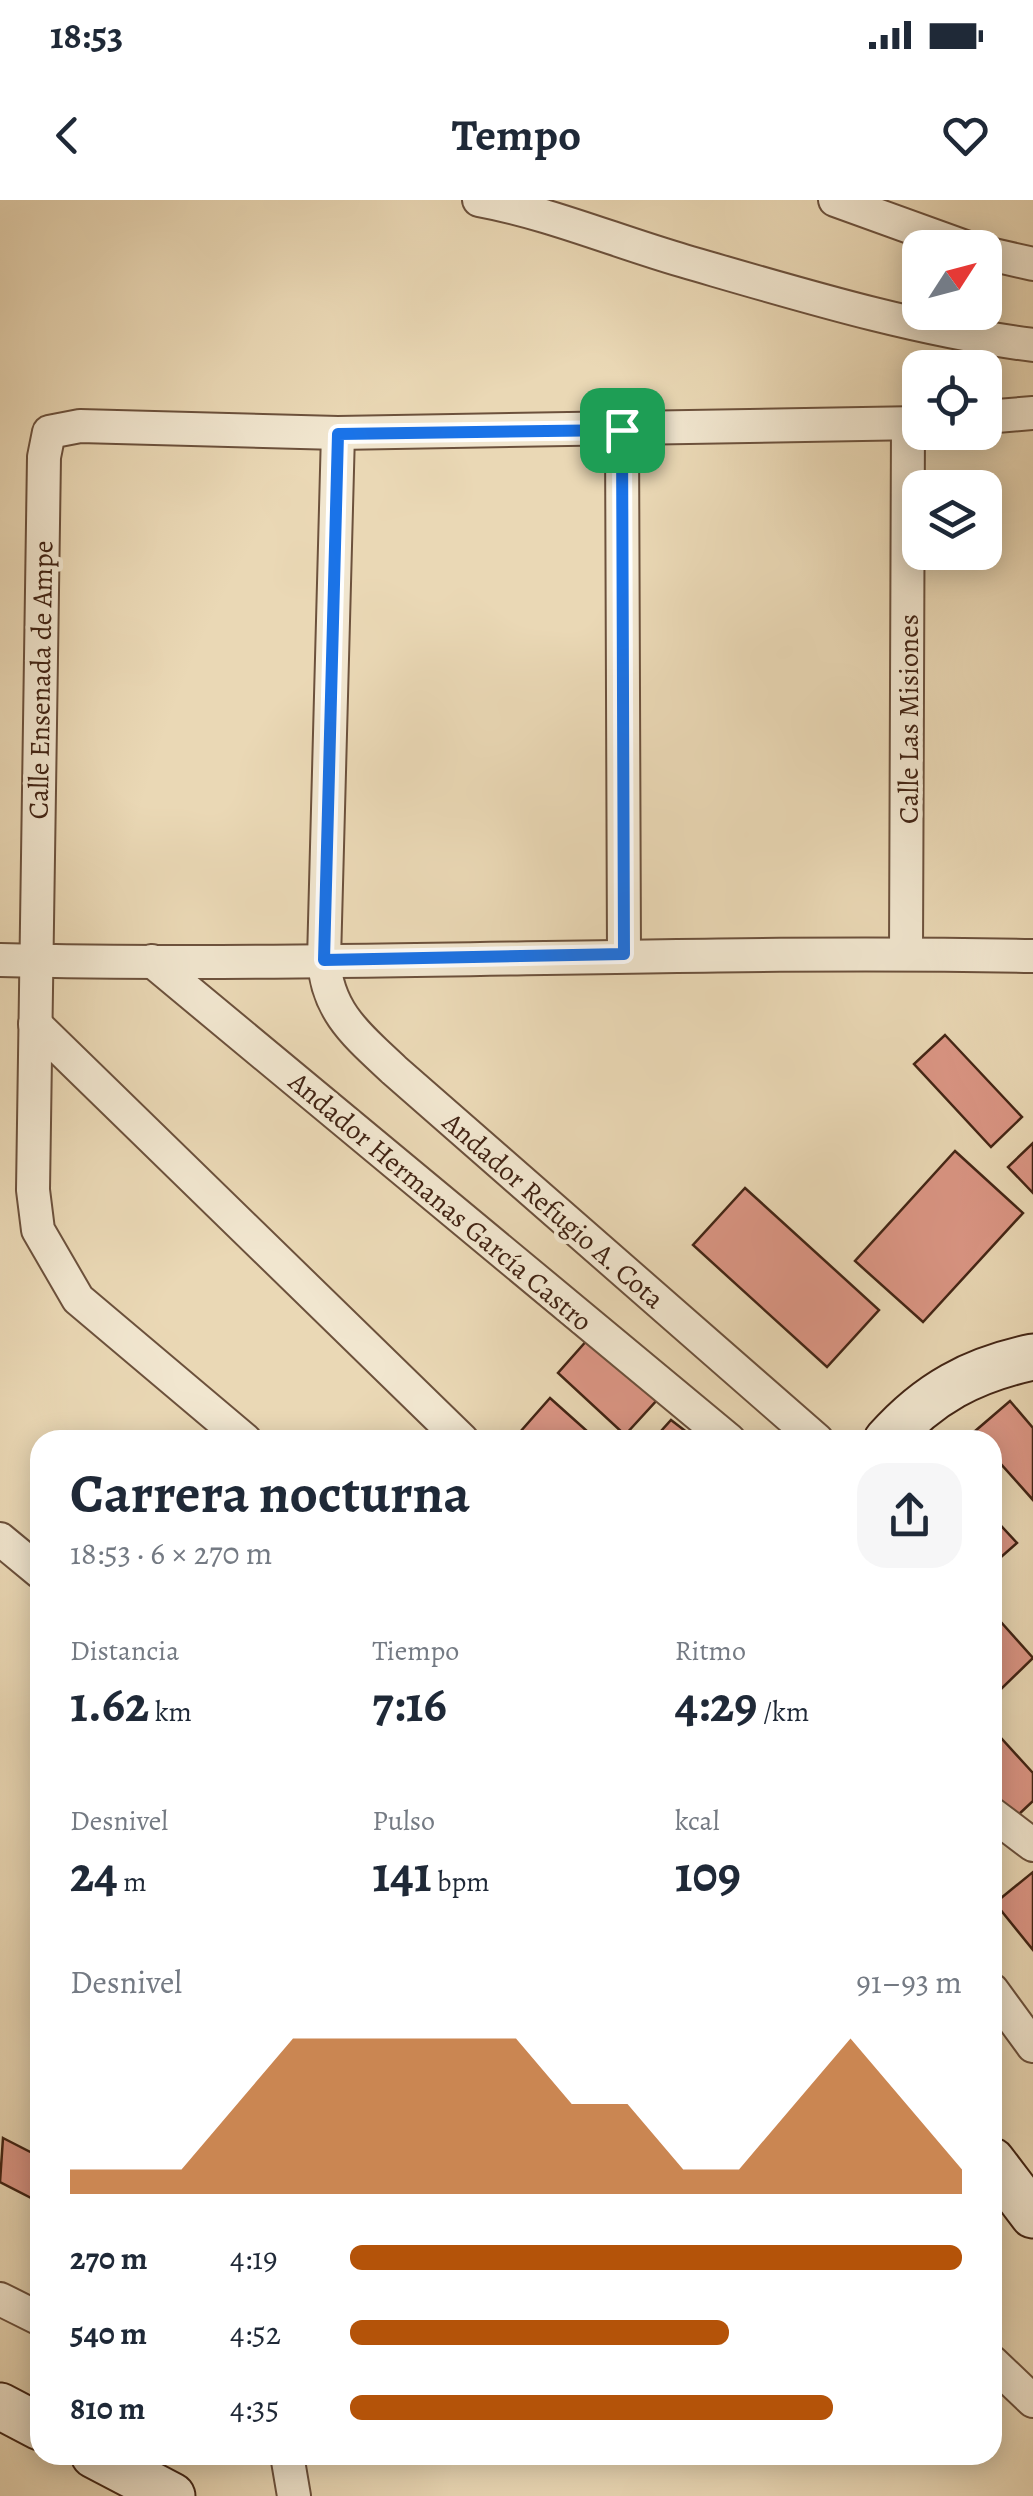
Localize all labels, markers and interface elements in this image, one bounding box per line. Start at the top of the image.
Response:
text: 18:53 [50,9,123,61]
text: Tempo [452,104,581,166]
icon: back [40,108,95,163]
icon: heart [938,108,993,163]
north arrow [902,230,1002,330]
map controls [902,230,1002,570]
button: locate [902,350,1002,450]
pin [580,388,665,473]
icon: arrive [595,403,650,458]
button: layers [902,470,1002,570]
street label: Calle Ensenada de Ampe [20,540,62,820]
street label: Calle Las Misiones [890,614,928,824]
street label: Andador Hermanas García Castro [280,1063,600,1340]
street label: Andador Refugio A. Cota [434,1103,672,1318]
text: Carrera nocturna [70,1456,470,1531]
button: share [857,1463,962,1568]
text: 18:53 · 6 × 270 m [70,1531,272,1575]
text: Distancia [70,1632,179,1670]
text: Tiempo [372,1632,459,1670]
text: Ritmo [675,1632,746,1670]
text: 1.62 [70,1670,149,1738]
text: 7:16 [372,1670,447,1738]
text: 4:29 [675,1670,757,1738]
text: km [149,1693,192,1731]
text: /km [757,1693,809,1731]
text: Desnivel [70,1802,168,1840]
text: Pulso [372,1802,435,1840]
text: kcal [675,1802,720,1840]
text: 24 [70,1840,118,1908]
text: 141 [372,1840,432,1908]
text: 109 [675,1840,741,1908]
text: m [118,1863,147,1901]
text: bpm [432,1863,490,1901]
text: Desnivel [70,1960,182,2004]
text: 91–93 m [856,1960,962,2004]
text: 270 m [70,2236,148,2280]
text: 4:19 [230,2236,278,2280]
text: 540 m [70,2311,147,2355]
text: 4:52 [230,2311,281,2355]
text: 810 m [70,2386,145,2430]
text: 4:35 [230,2386,279,2430]

